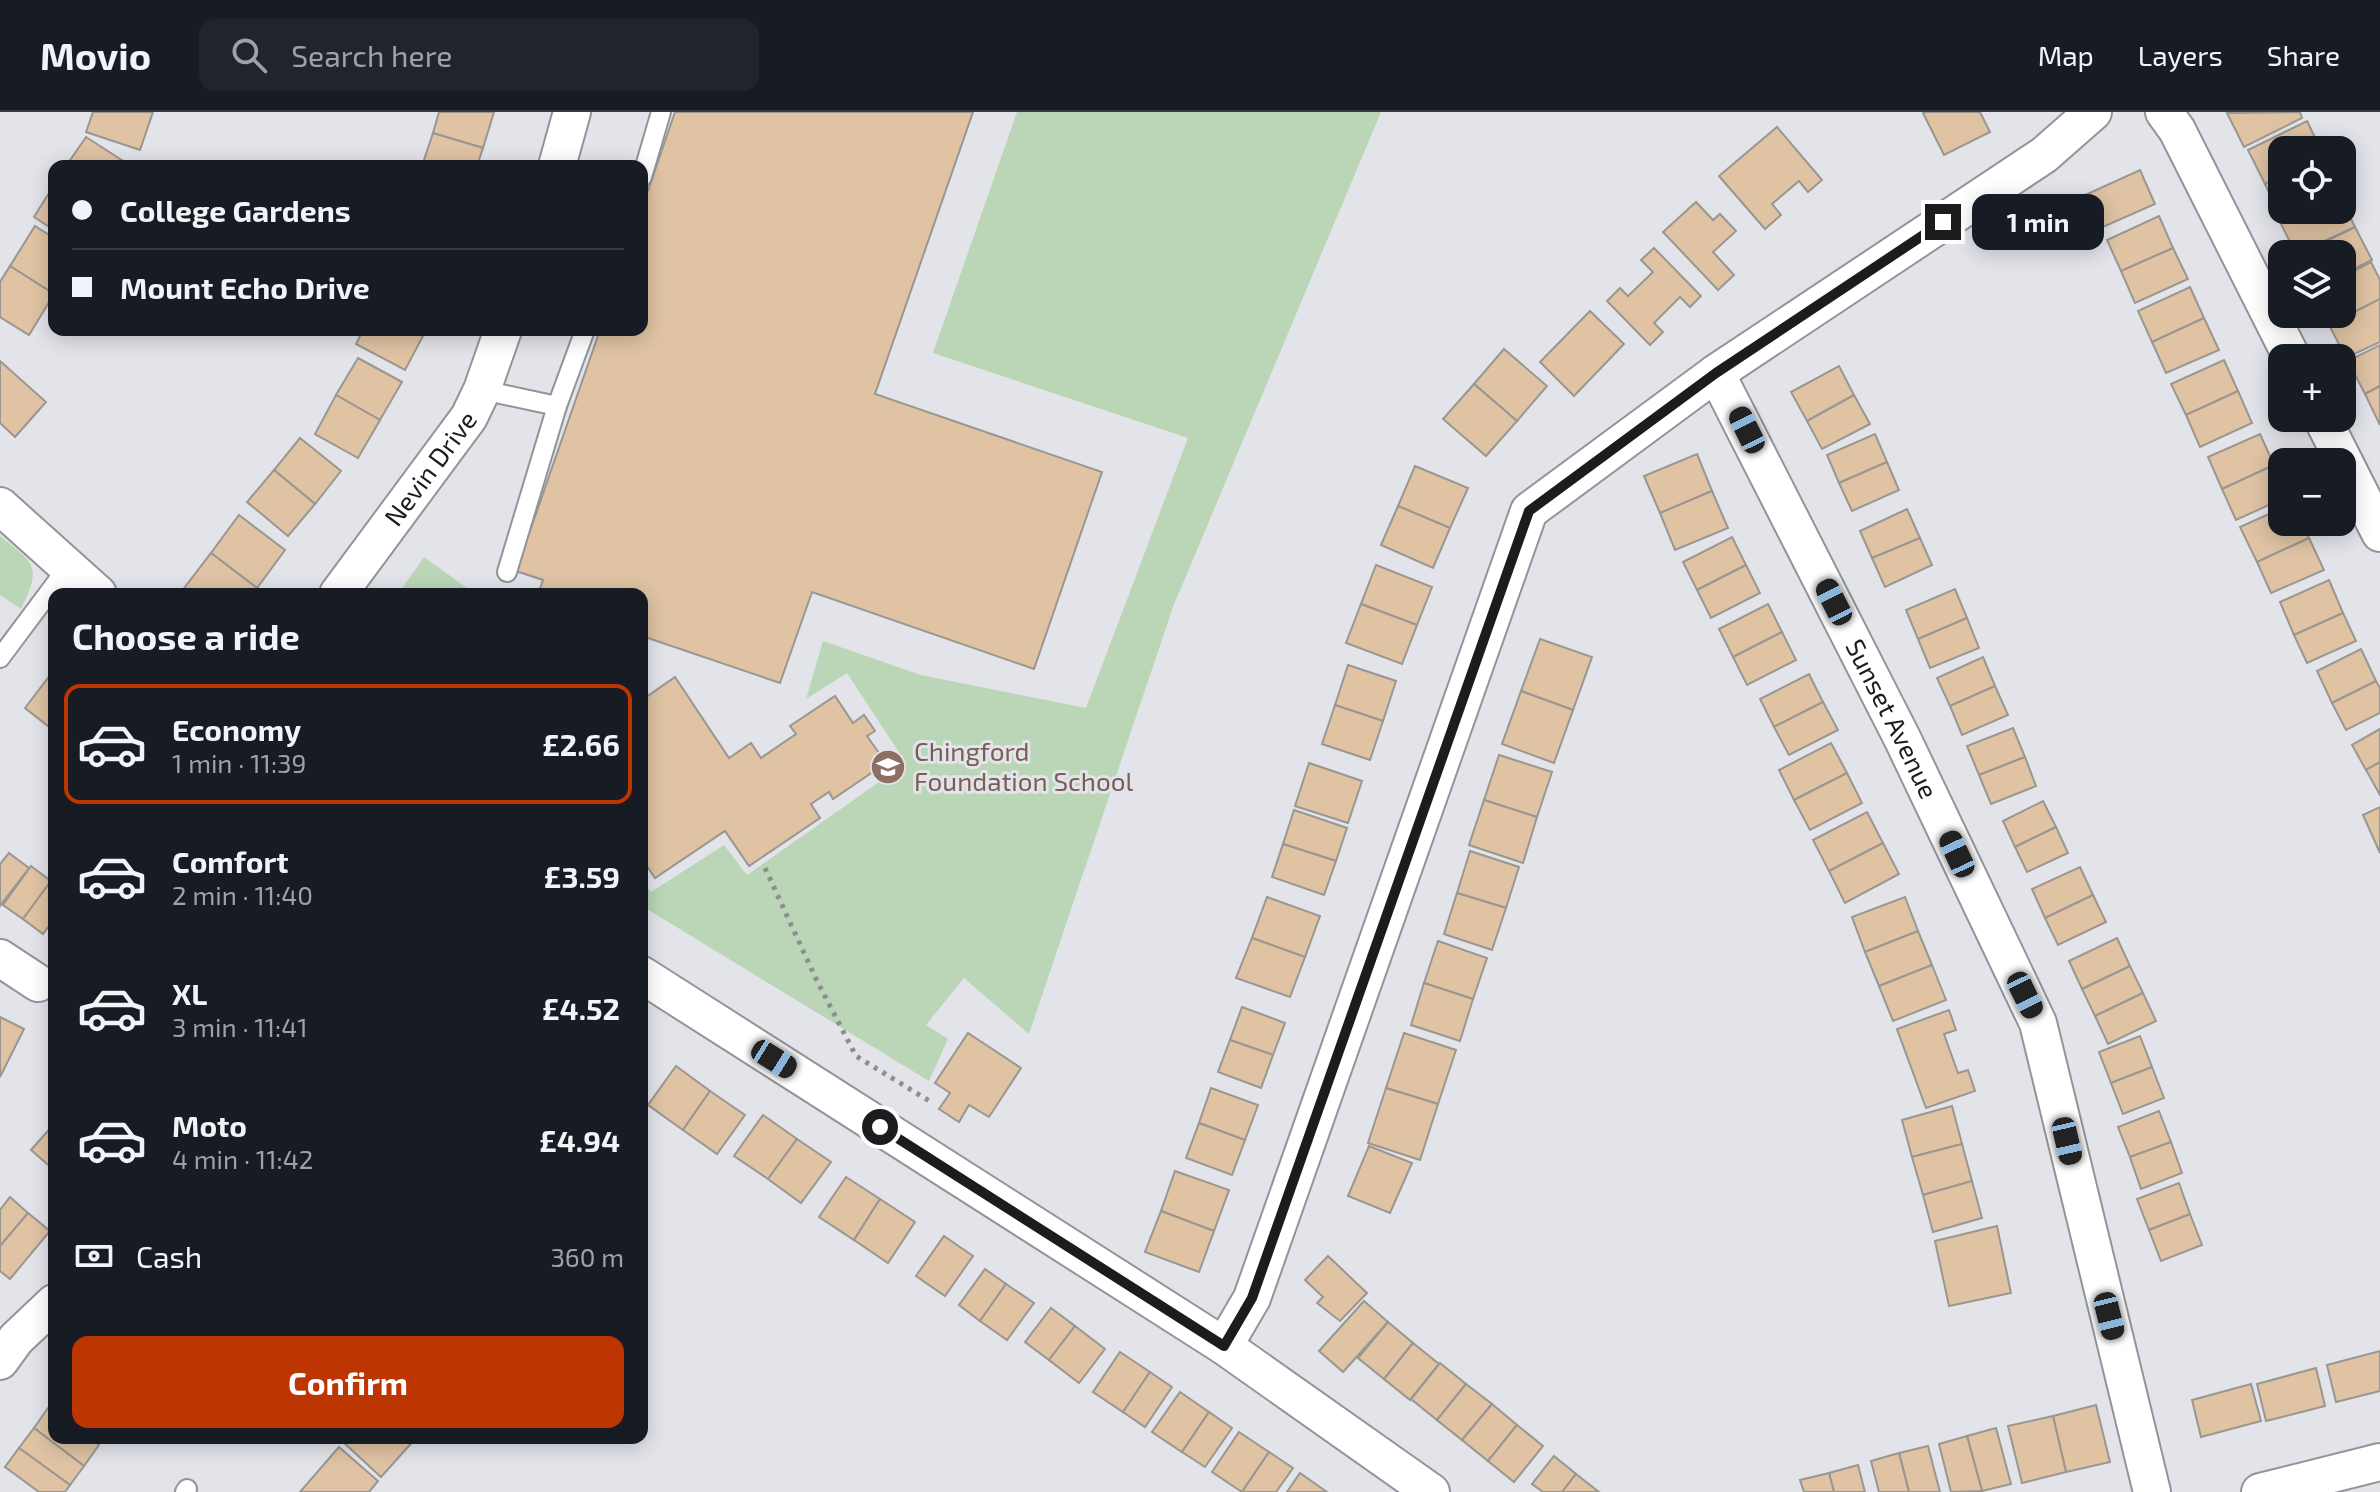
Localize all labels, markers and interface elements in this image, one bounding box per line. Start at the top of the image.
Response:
search box [199,19,759,91]
text: Movio [40,32,151,78]
icon: search [227,33,271,77]
text: Search here [291,37,452,73]
text: Map [2038,38,2094,72]
text: Layers [2138,38,2223,72]
text: Share [2267,38,2340,72]
map controls [2268,136,2356,536]
button: locate [2268,136,2356,224]
text: College Gardens [120,192,351,228]
callout: 1 min [1971,194,2103,250]
route end [1925,204,1961,240]
text: 1 min [2007,206,2069,237]
button: layers [2268,240,2356,328]
text: Mount Echo Drive [120,269,370,305]
button: + [2268,344,2356,432]
car [1726,403,1768,457]
street label: Nevin Drive [377,404,482,531]
button: − [2268,448,2356,536]
car [1812,575,1856,629]
text: Choose a ride [72,614,300,657]
street label: Sunset Avenue [1840,633,1946,803]
icon: car [76,708,148,780]
text: Economy [172,711,301,747]
text: £2.66 [542,726,620,762]
place label: Chingford Foundation School [914,735,1133,796]
text: 1 min · 11:39 [172,747,306,778]
school or university icon: Chingford Foundation School [869,748,907,786]
car [1936,827,1978,881]
icon: car [76,840,148,912]
text: Comfort [172,843,289,879]
text: £3.59 [544,858,620,894]
text: 2 min · 11:40 [172,879,313,910]
car [2004,968,2046,1022]
icon: car [76,972,148,1044]
text: XL [172,975,207,1011]
text: £4.52 [542,990,620,1026]
text: 3 min · 11:41 [172,1011,308,1042]
car [747,1036,801,1082]
icon: car [76,1104,148,1176]
text: Moto [172,1107,247,1143]
route start [862,1109,898,1145]
car [2050,1115,2084,1167]
text: £4.94 [539,1122,620,1158]
text: 4 min · 11:42 [172,1143,313,1174]
icon: cash [72,1234,116,1278]
text: Cash [136,1238,202,1274]
text: 360 m [550,1241,624,1272]
car [2092,1290,2126,1342]
button: Confirm [72,1336,624,1428]

